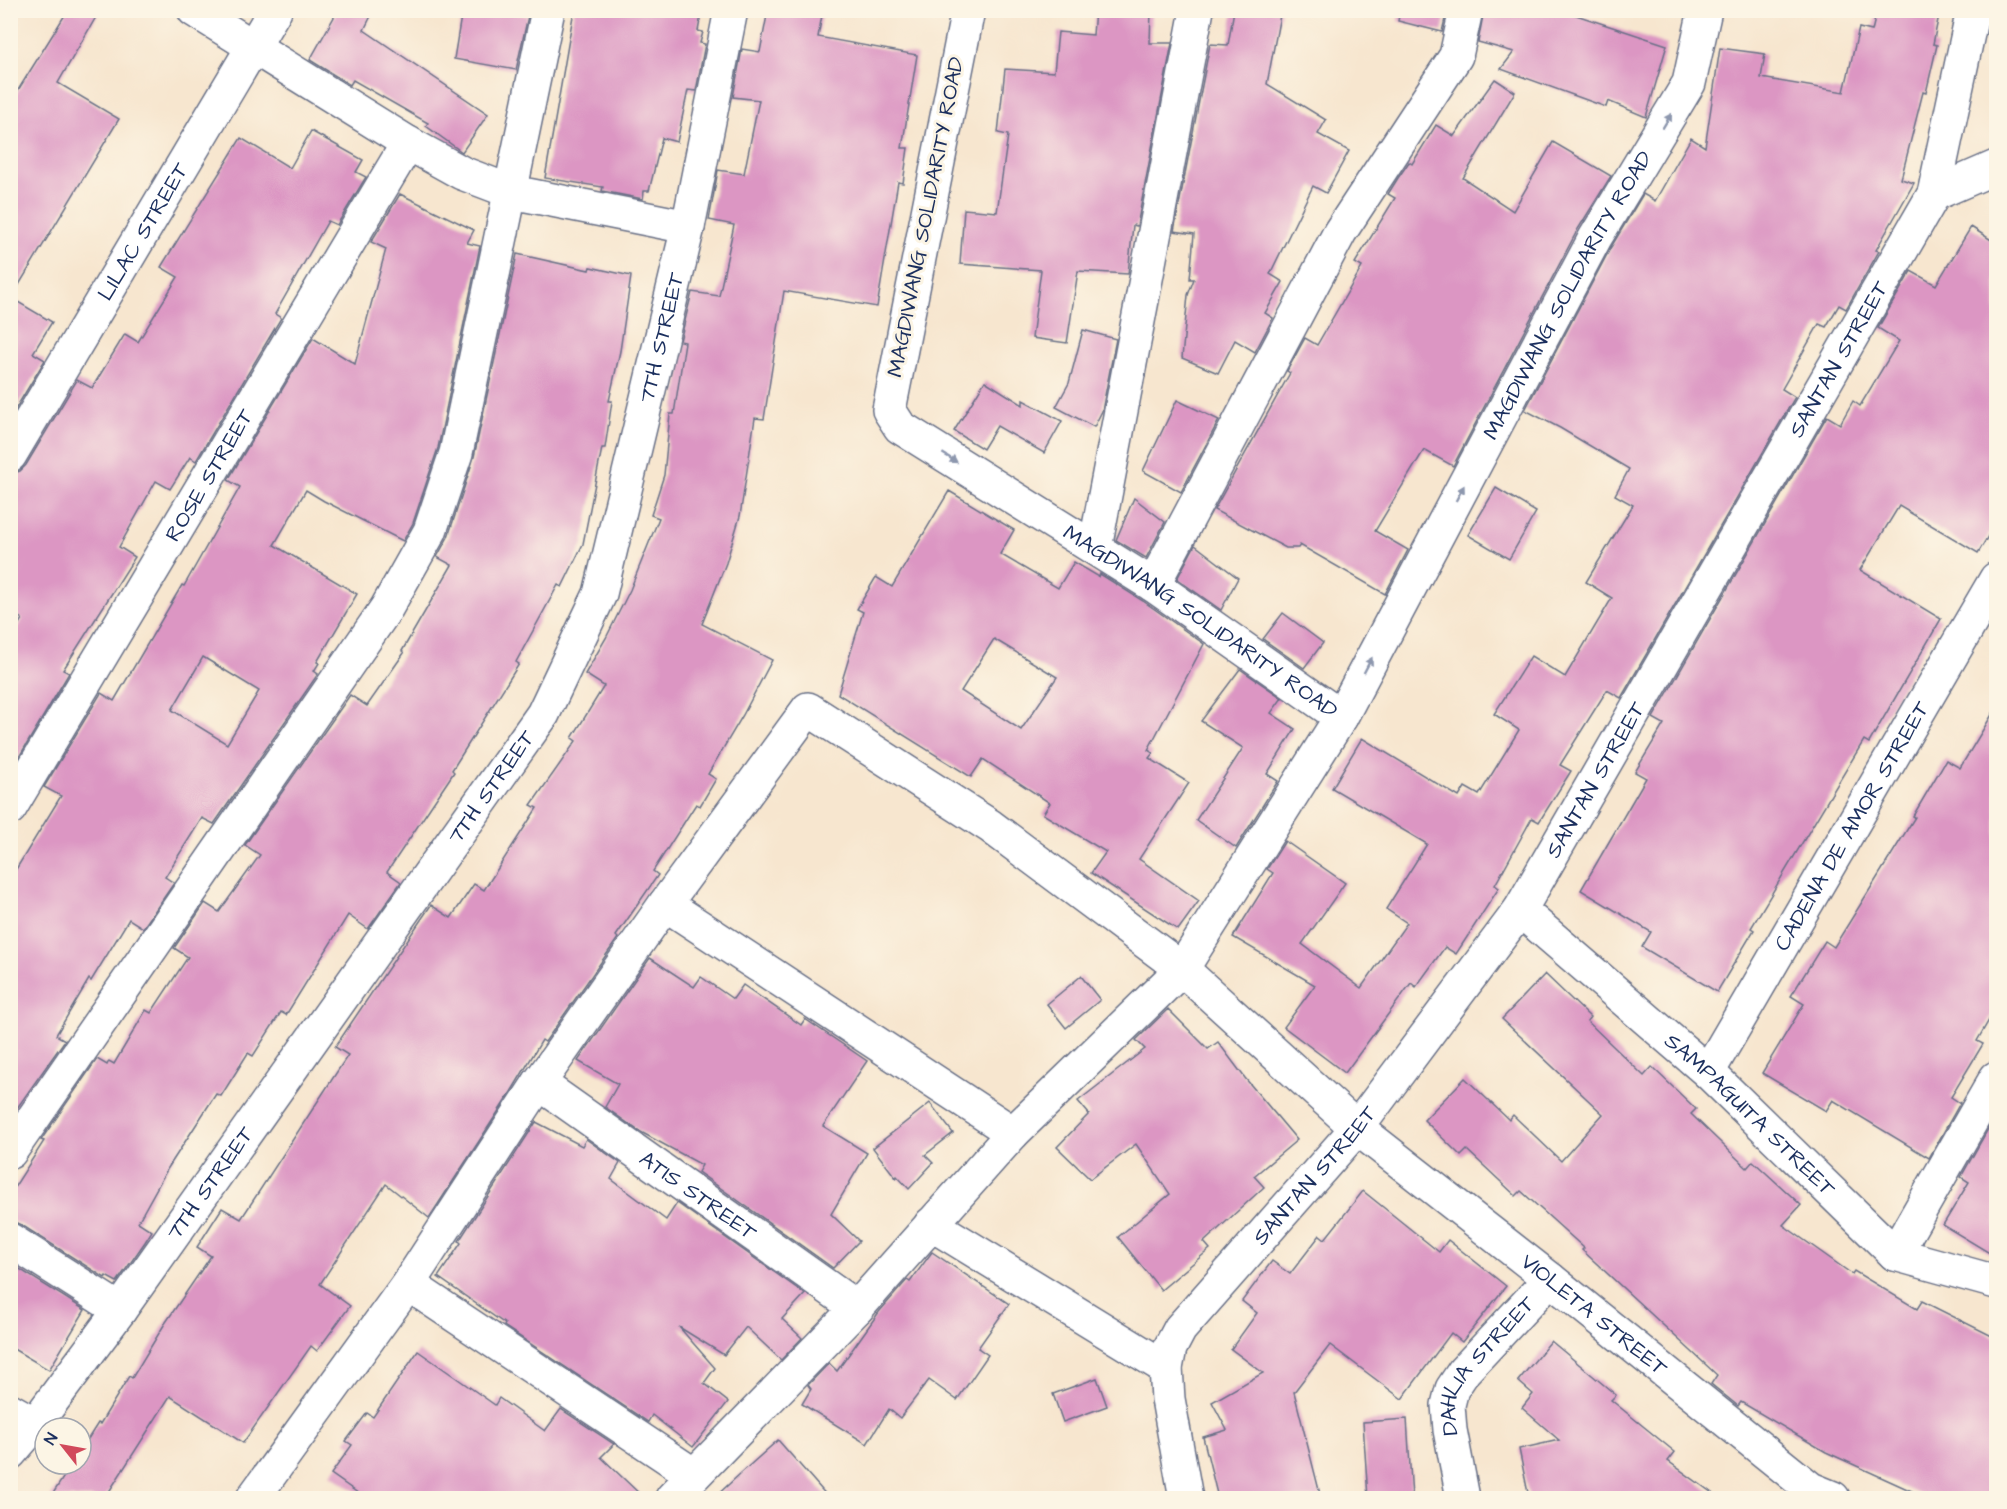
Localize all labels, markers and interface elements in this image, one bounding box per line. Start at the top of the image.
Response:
street label: MAGDIWANG SOLIDARITY ROAD [880,54,972,380]
one-way arrow [1661,113,1672,129]
street label: MAGDIWANG SOLIDARITY ROAD [1475,145,1660,445]
street label: LILAC STREET [90,157,196,306]
street label: 7TH STREET [631,269,692,406]
street label: SANTAN STREET [1781,275,1896,443]
street label: ROSE STREET [158,403,261,547]
one-way arrow [942,453,958,464]
one-way arrow [1455,484,1465,501]
street label: MAGDIWANG SOLIDARITY ROAD [1057,517,1344,726]
one-way arrow [1363,656,1373,673]
street label: CADENA DE AMOR STREET [1767,695,1937,957]
street label: SANTAN STREET [1538,696,1653,864]
street label: 7TH STREET [440,724,543,850]
street label: SAMPAGUITA STREET [1658,1026,1843,1204]
street label: SANTAN STREET [1245,1099,1384,1252]
street label: 7TH STREET [159,1120,261,1246]
street label: ATIS STREET [633,1143,763,1248]
street label: VIOLETA STREET [1514,1246,1674,1383]
street label: DAHLIA STREET [1432,1289,1542,1437]
north arrow [33,1416,93,1476]
text: N [39,1429,63,1449]

